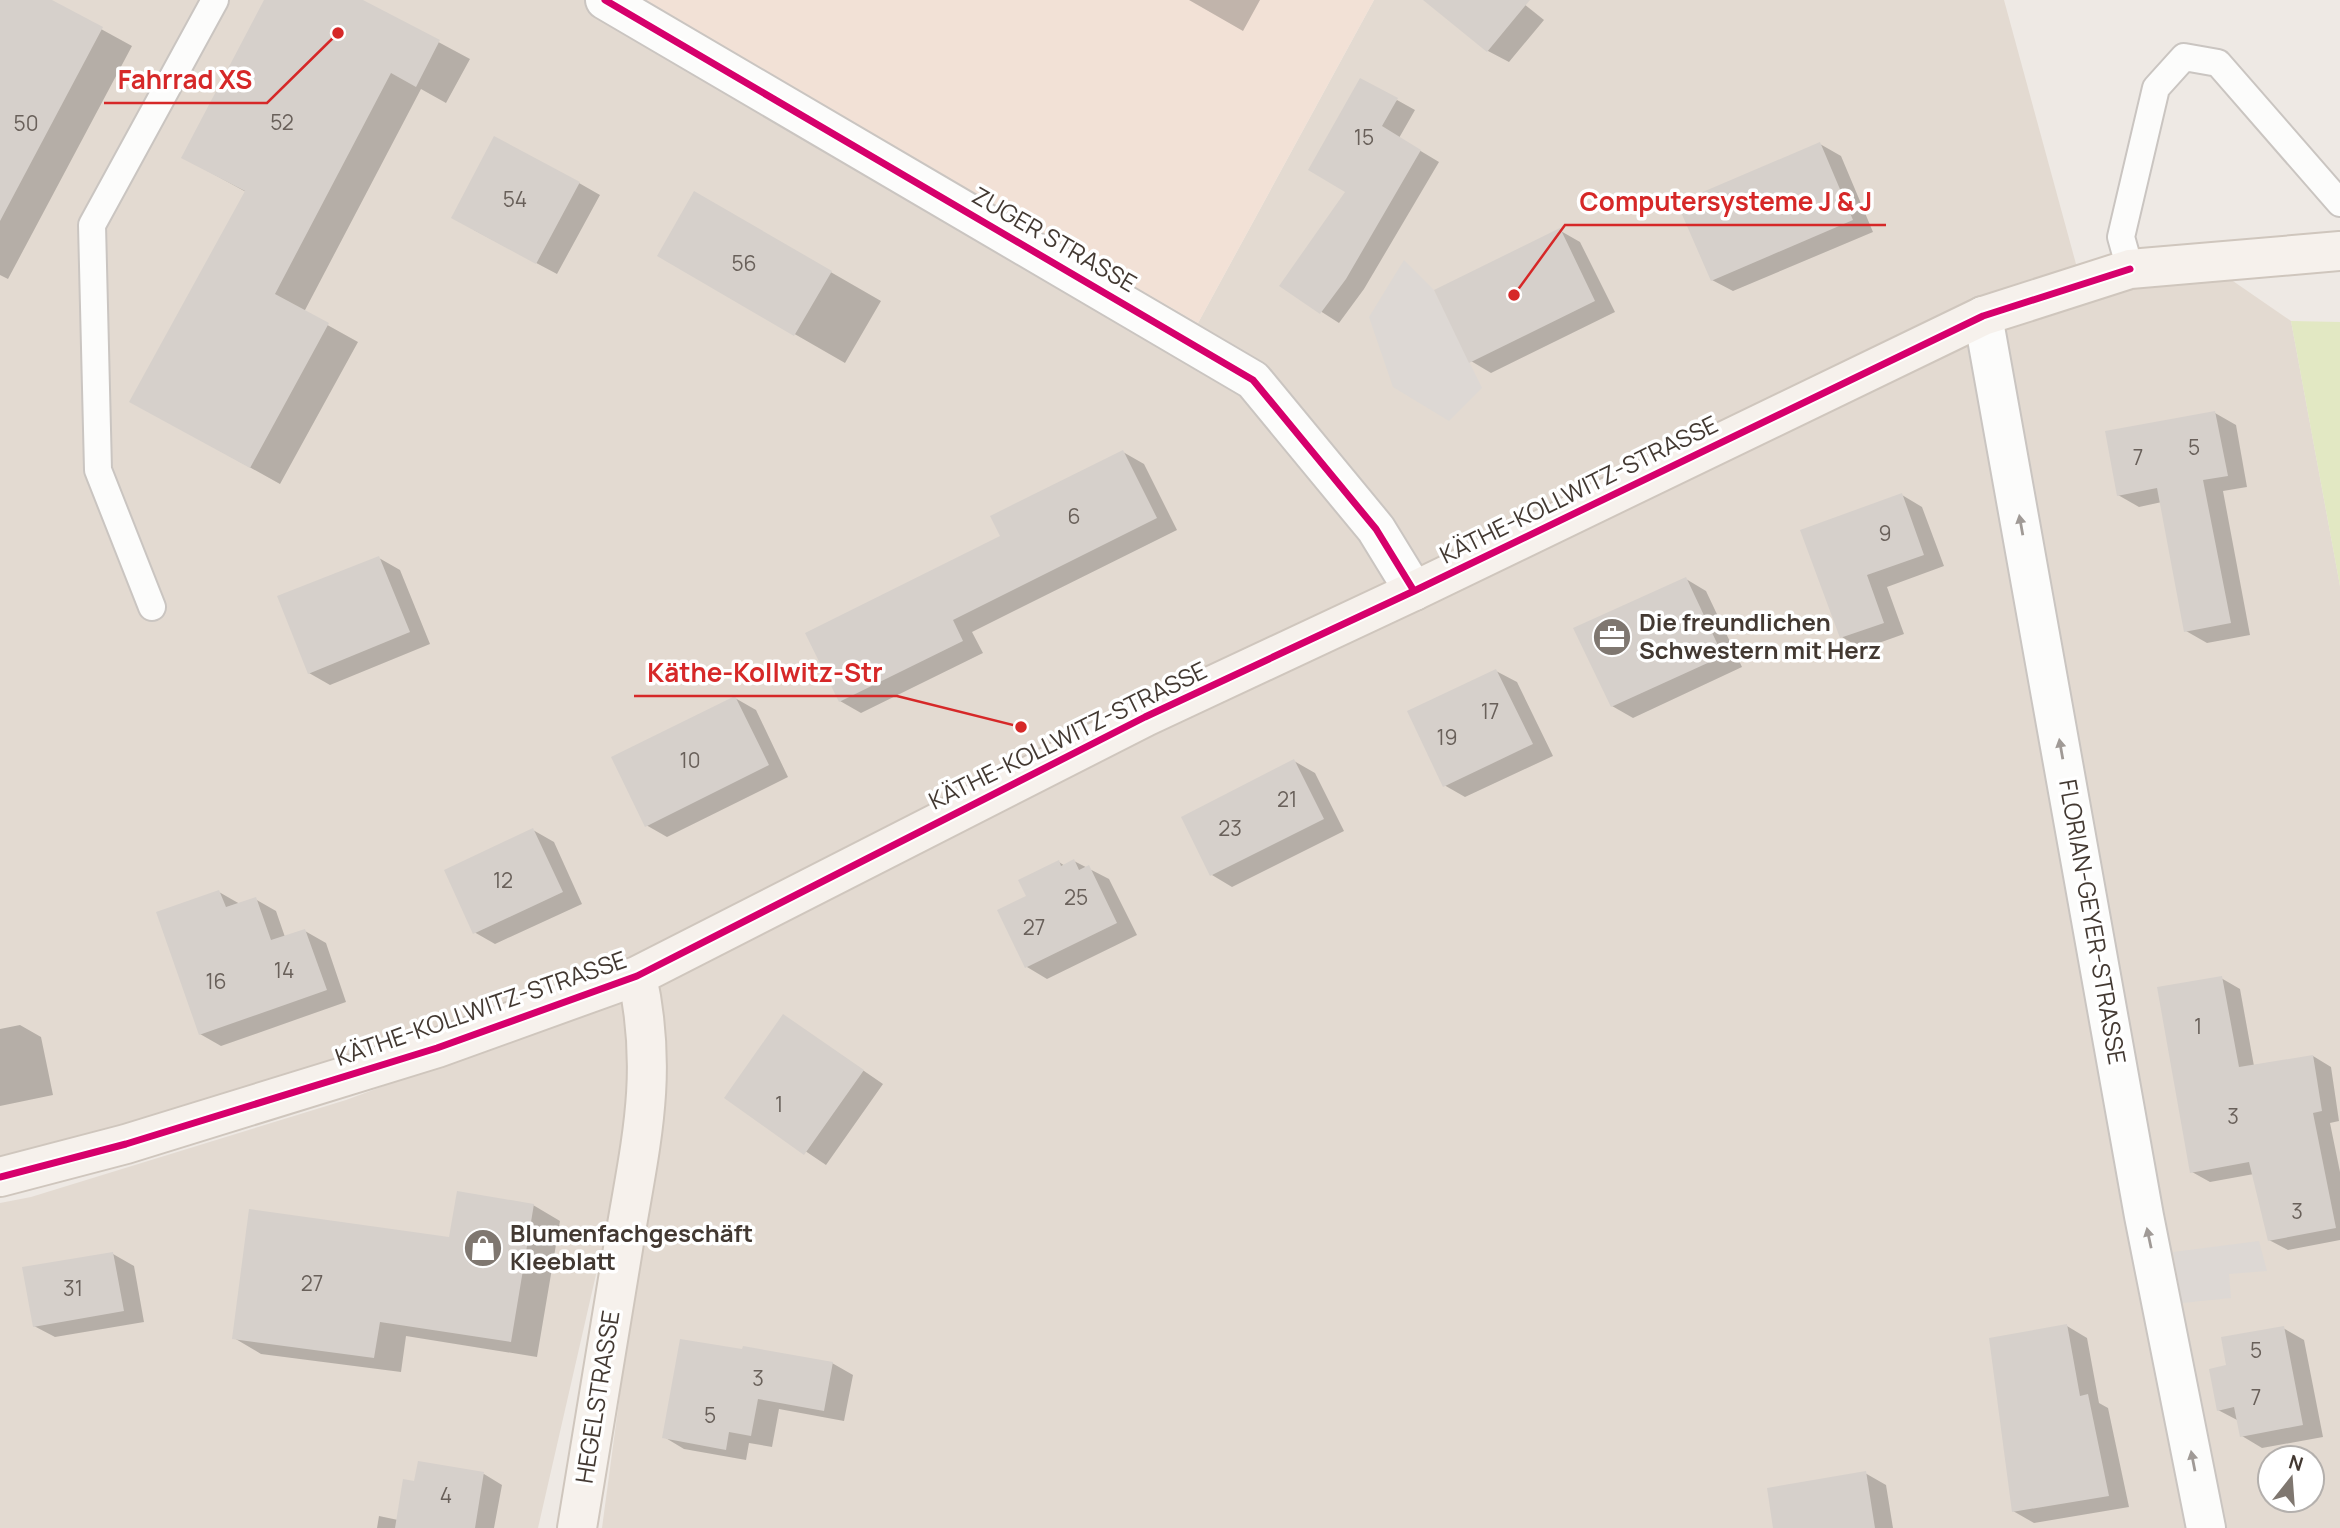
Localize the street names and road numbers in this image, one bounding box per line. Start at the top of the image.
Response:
street label: ZUGER STRASSE [967,178,1143,299]
street label: KÄTHE-KOLLWITZ-STRASSE [1434,407,1723,570]
street label: KÄTHE-KOLLWITZ-STRASSE [923,653,1212,816]
street label: FLORIAN-GEYER-STRASSE [2052,777,2135,1067]
street label: KÄTHE-KOLLWITZ-STRASSE [331,942,630,1073]
street label: HEGELSTRASSE [567,1308,626,1486]

